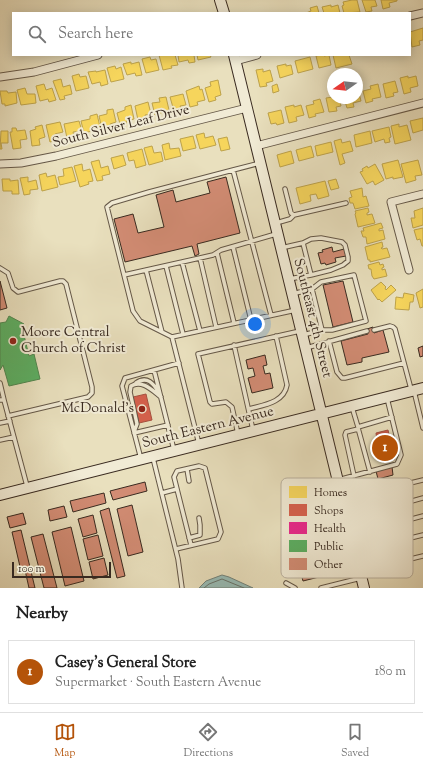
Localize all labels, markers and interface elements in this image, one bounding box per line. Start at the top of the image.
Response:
search box [12,12,411,56]
icon: search [26,23,48,45]
text: Search here [58,24,133,45]
north arrow [327,68,363,104]
street label: South Silver Leaf Drive [50,100,192,154]
street label: Southeast 4th Street [288,256,337,380]
your location [245,314,265,334]
place label: Moore Central Church of Christ [21,323,126,359]
marker: Moore Central Church of Christ [8,336,18,346]
place label: McDonald's [61,399,134,419]
street label: South Eastern Avenue [140,402,276,454]
marker: McDonald's [137,404,147,414]
pin: 1 [372,433,398,463]
legend [281,478,413,578]
text: Homes [314,485,347,501]
text: Shops [314,503,343,519]
text: Health [314,521,347,537]
text: Public [314,539,343,555]
text: Other [314,557,343,573]
scale bar [12,560,111,579]
text: 100 m [18,561,45,577]
text: Nearby [16,602,68,626]
text: Casey's General Store [55,653,196,674]
text: 1 [28,663,32,681]
text: 180 m [375,663,406,681]
text: Supermarket · South Eastern Avenue [55,674,261,692]
tab: Map [54,721,76,761]
tab: Directions [184,721,233,761]
tab: Saved [341,721,369,761]

